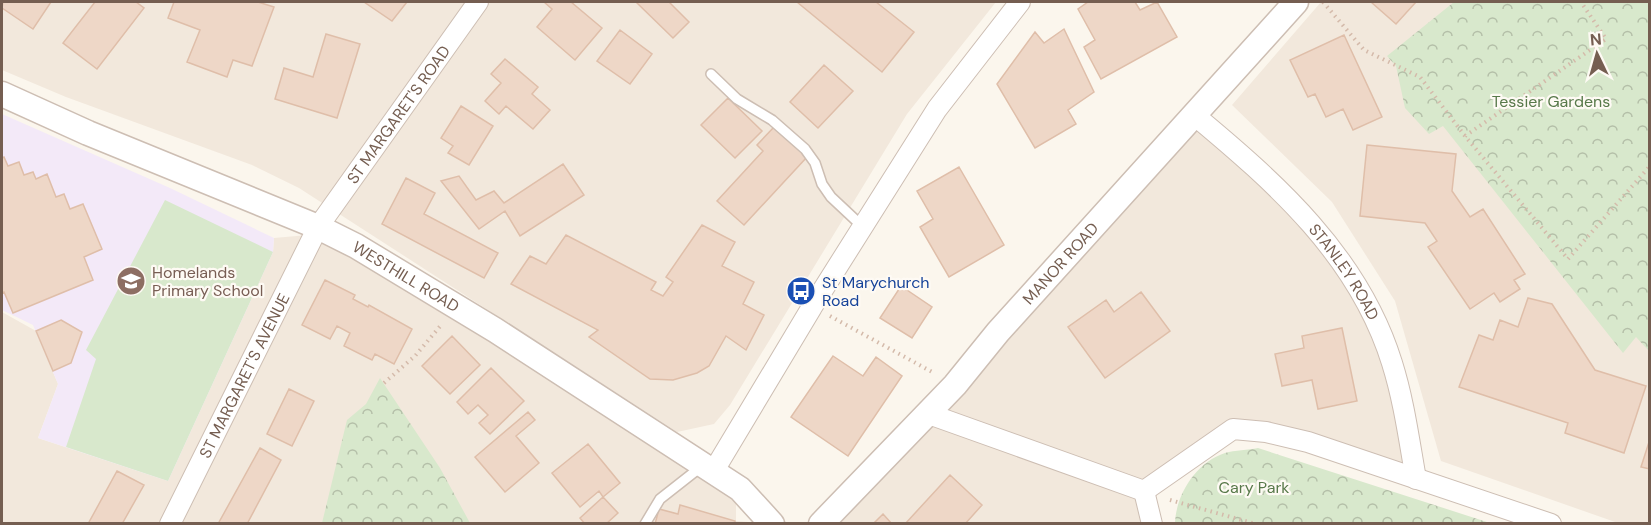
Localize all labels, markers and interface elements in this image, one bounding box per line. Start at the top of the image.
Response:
north arrow [1567,24,1627,84]
text: N [1589,29,1602,51]
street label: ST MARGARET'S ROAD [342,41,455,188]
park label: Tessier Gardens [1492,91,1610,112]
street label: MANOR ROAD [1018,218,1103,309]
street label: STANLEY ROAD [1304,219,1384,324]
street label: WESTHILL ROAD [349,236,463,317]
place label: Homelands Primary School [152,262,263,301]
school or university icon: Homelands Primary School [115,265,147,297]
place label: St Marychurch Road [822,272,930,311]
bus stop icon: St Marychurch Road [785,275,817,307]
street label: ST MARGARET'S AVENUE [195,290,294,462]
park label: Cary Park [1219,477,1289,498]

